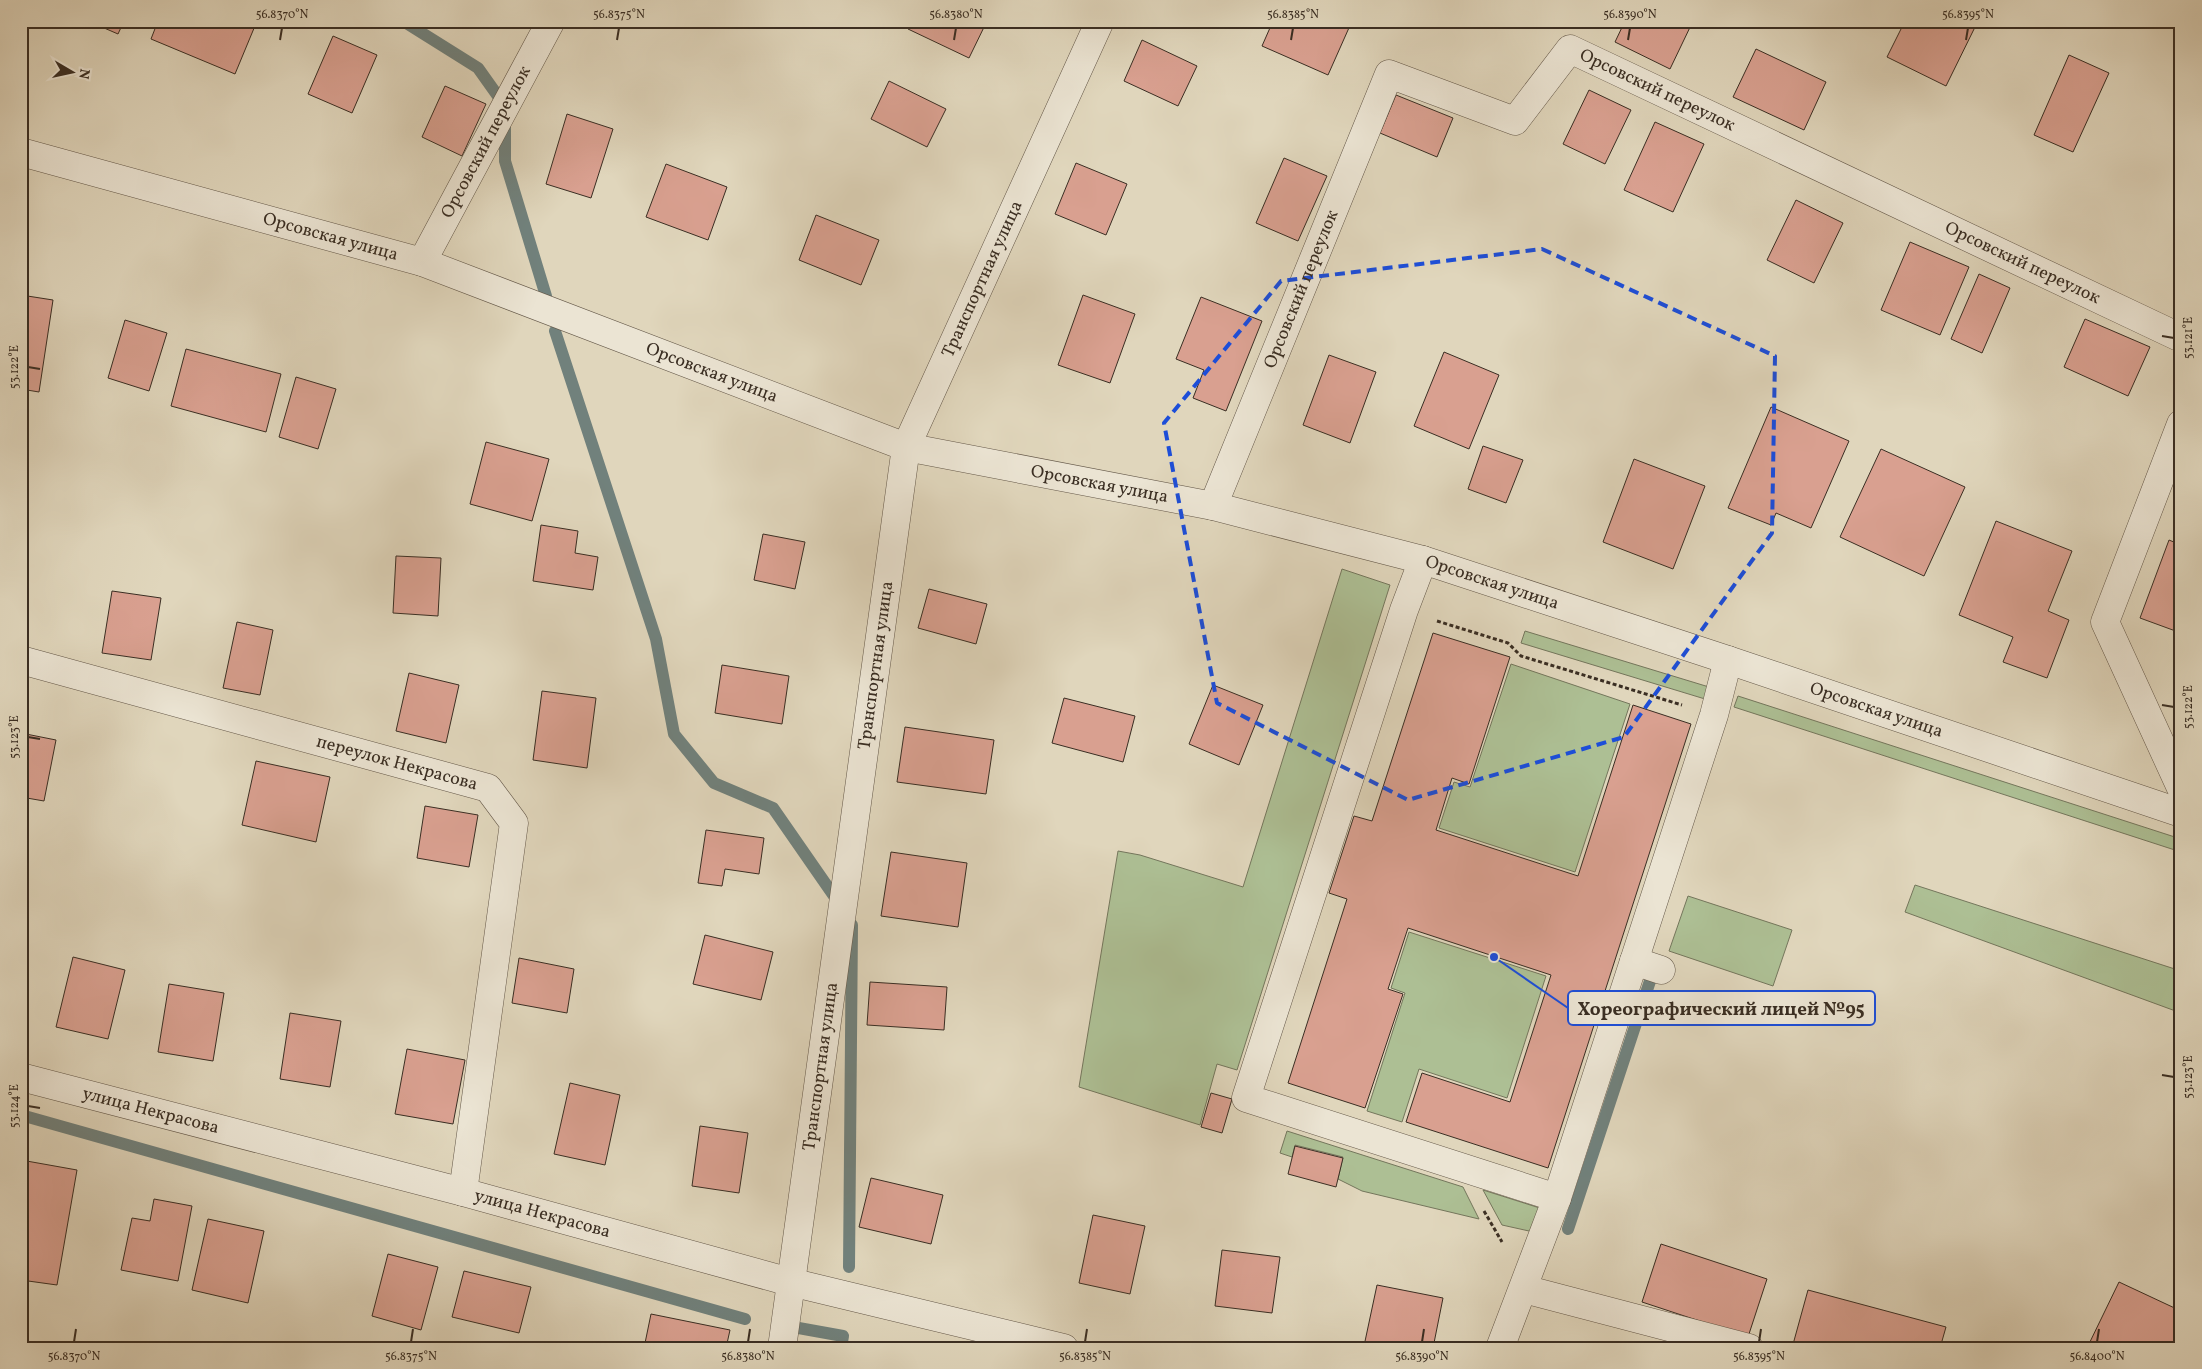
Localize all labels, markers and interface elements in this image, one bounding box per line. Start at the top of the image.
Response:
text: 56.8370°N [256,7,308,23]
text: 56.8375°N [593,7,645,23]
text: 56.8380°N [929,7,983,23]
text: 56.8385°N [1267,7,1319,23]
text: 56.8390°N [1603,7,1657,23]
text: 56.8395°N [1942,7,1994,23]
street label: Орсовский переулок [1575,43,1739,138]
north arrow [48,48,98,98]
street label: Орсовский переулок [435,61,537,223]
text: N [73,67,94,80]
street label: Транспортная улица [936,197,1029,362]
street label: Орсовская улица [260,206,401,267]
street label: Орсовский переулок [1258,206,1345,372]
street label: Орсовский переулок [1940,215,2105,311]
text: 53.121°E [2181,317,2197,359]
street label: Орсовская улица [642,336,781,409]
text: 53.122°E [7,345,23,389]
street label: Орсовская улица [1029,459,1170,510]
street label: Орсовская улица [1422,549,1562,616]
street label: Транспортная улица [852,580,900,751]
street label: Орсовская улица [1806,676,1946,744]
text: 53.122°E [2181,685,2197,729]
text: 53.123°E [7,715,23,759]
street label: переулок Некрасова [314,729,481,797]
street label: Транспортная улица [797,981,845,1153]
callout: Хореографический лицей №95 [1568,991,1875,1025]
text: Хореографический лицей №95 [1577,997,1865,1023]
text: 53.123°E [2181,1055,2197,1099]
street label: улица Некрасова [80,1081,222,1141]
text: 53.124°E [7,1084,23,1128]
street label: улица Некрасова [471,1183,613,1245]
text: 56.8370°N [48,1349,100,1365]
text: 56.8375°N [385,1349,437,1365]
text: 56.8380°N [721,1349,775,1365]
text: 56.8385°N [1059,1349,1111,1365]
text: 56.8390°N [1395,1349,1449,1365]
text: 56.8395°N [1733,1349,1785,1365]
text: 56.8400°N [2069,1349,2125,1365]

